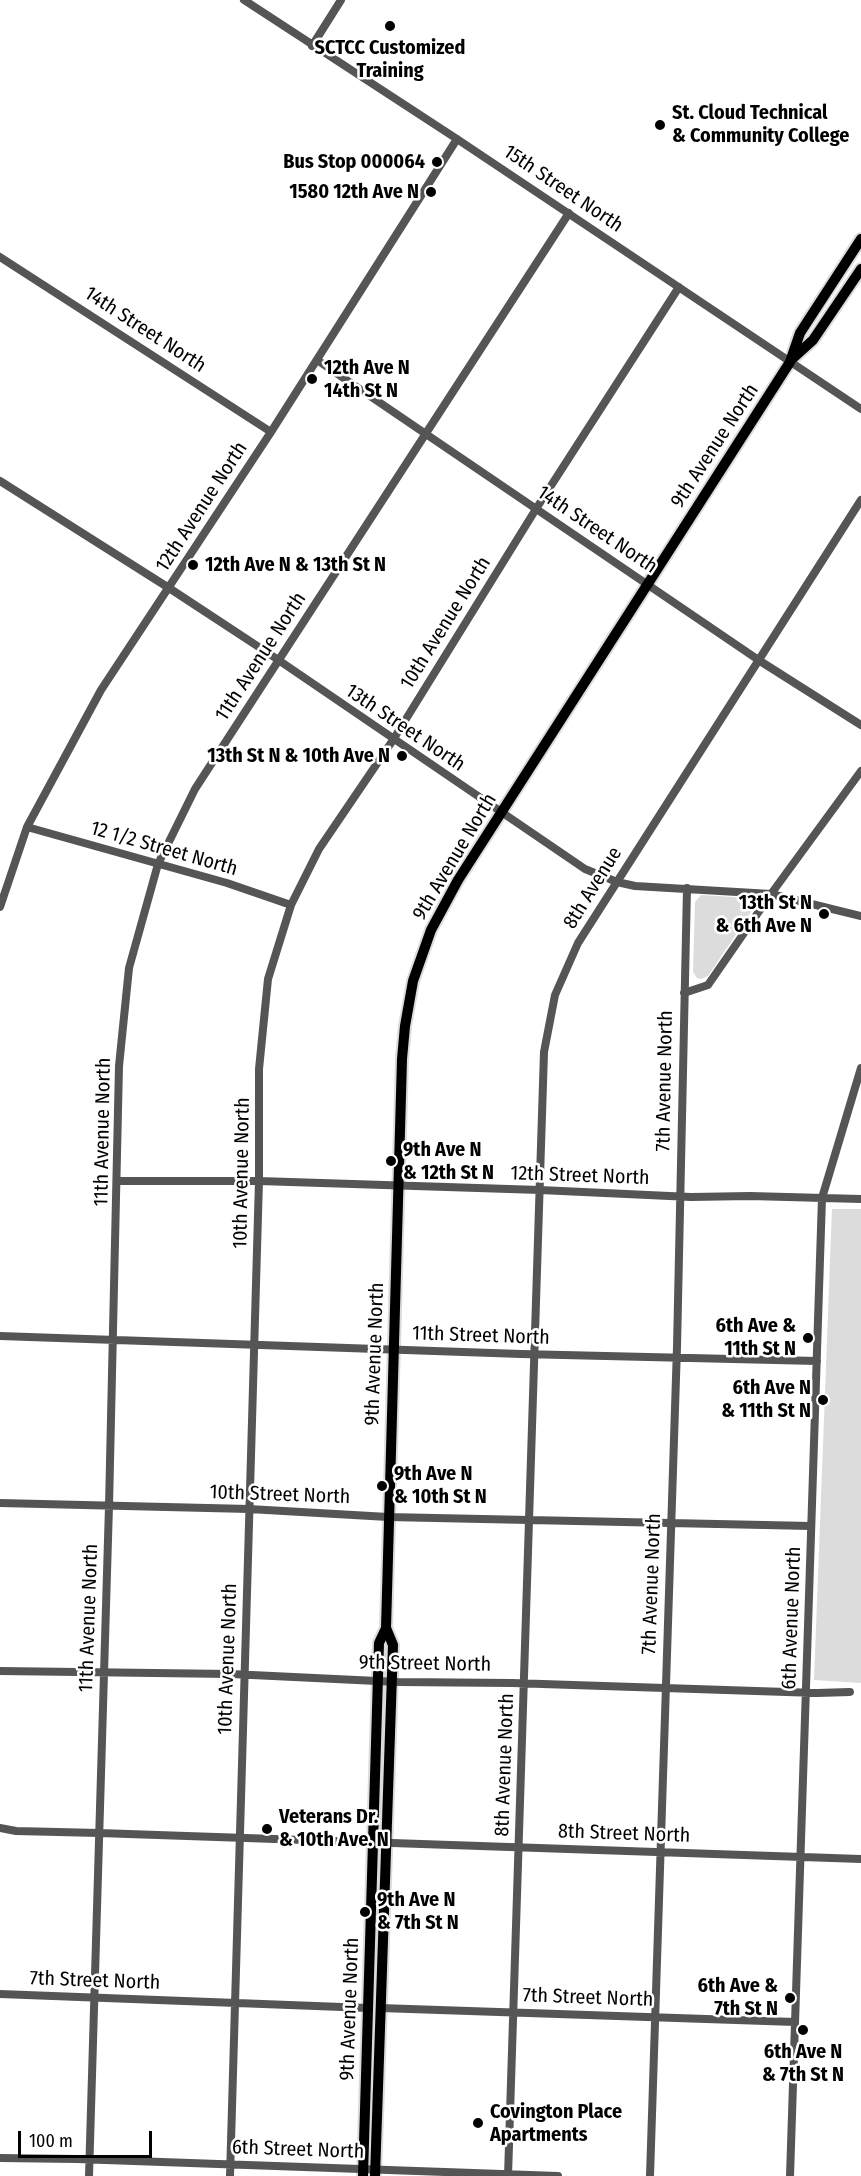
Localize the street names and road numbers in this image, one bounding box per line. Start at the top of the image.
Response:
street label: 15th Street North [499,140,627,238]
street label: 14th Street North [80,282,210,378]
street label: 9th Avenue North [666,379,764,513]
street label: 12th Avenue North [151,438,253,576]
street label: 14th Street North [532,481,662,579]
street label: 10th Avenue North [396,552,496,694]
street label: 11th Avenue North [210,588,312,726]
street label: 13th Street North [341,679,469,777]
street label: 9th Avenue North [408,790,502,924]
street label: 12 1/2 Street North [88,817,240,881]
street label: 8th Avenue [558,843,628,933]
street label: 7th Avenue North [652,1010,678,1152]
street label: 11th Avenue North [90,1057,116,1207]
street label: 10th Avenue North [229,1097,255,1249]
street label: 12th Street North [510,1162,650,1190]
street label: 9th Avenue North [361,1282,389,1426]
street label: 11th Street North [412,1322,550,1350]
street label: 10th Street North [209,1481,351,1509]
street label: 7th Avenue North [638,1513,666,1655]
street label: 11th Avenue North [74,1543,104,1693]
street label: 6th Avenue North [778,1546,806,1690]
street label: 10th Avenue North [213,1583,243,1735]
street label: 9th Street North [359,1651,491,1677]
street label: 8th Avenue North [491,1693,519,1837]
street label: 8th Street North [557,1820,691,1848]
street label: 9th Avenue North [336,1937,364,2081]
street label: 7th Street North [29,1967,161,1995]
street label: 7th Street North [522,1984,654,2012]
street label: 6th Street North [231,2136,365,2164]

